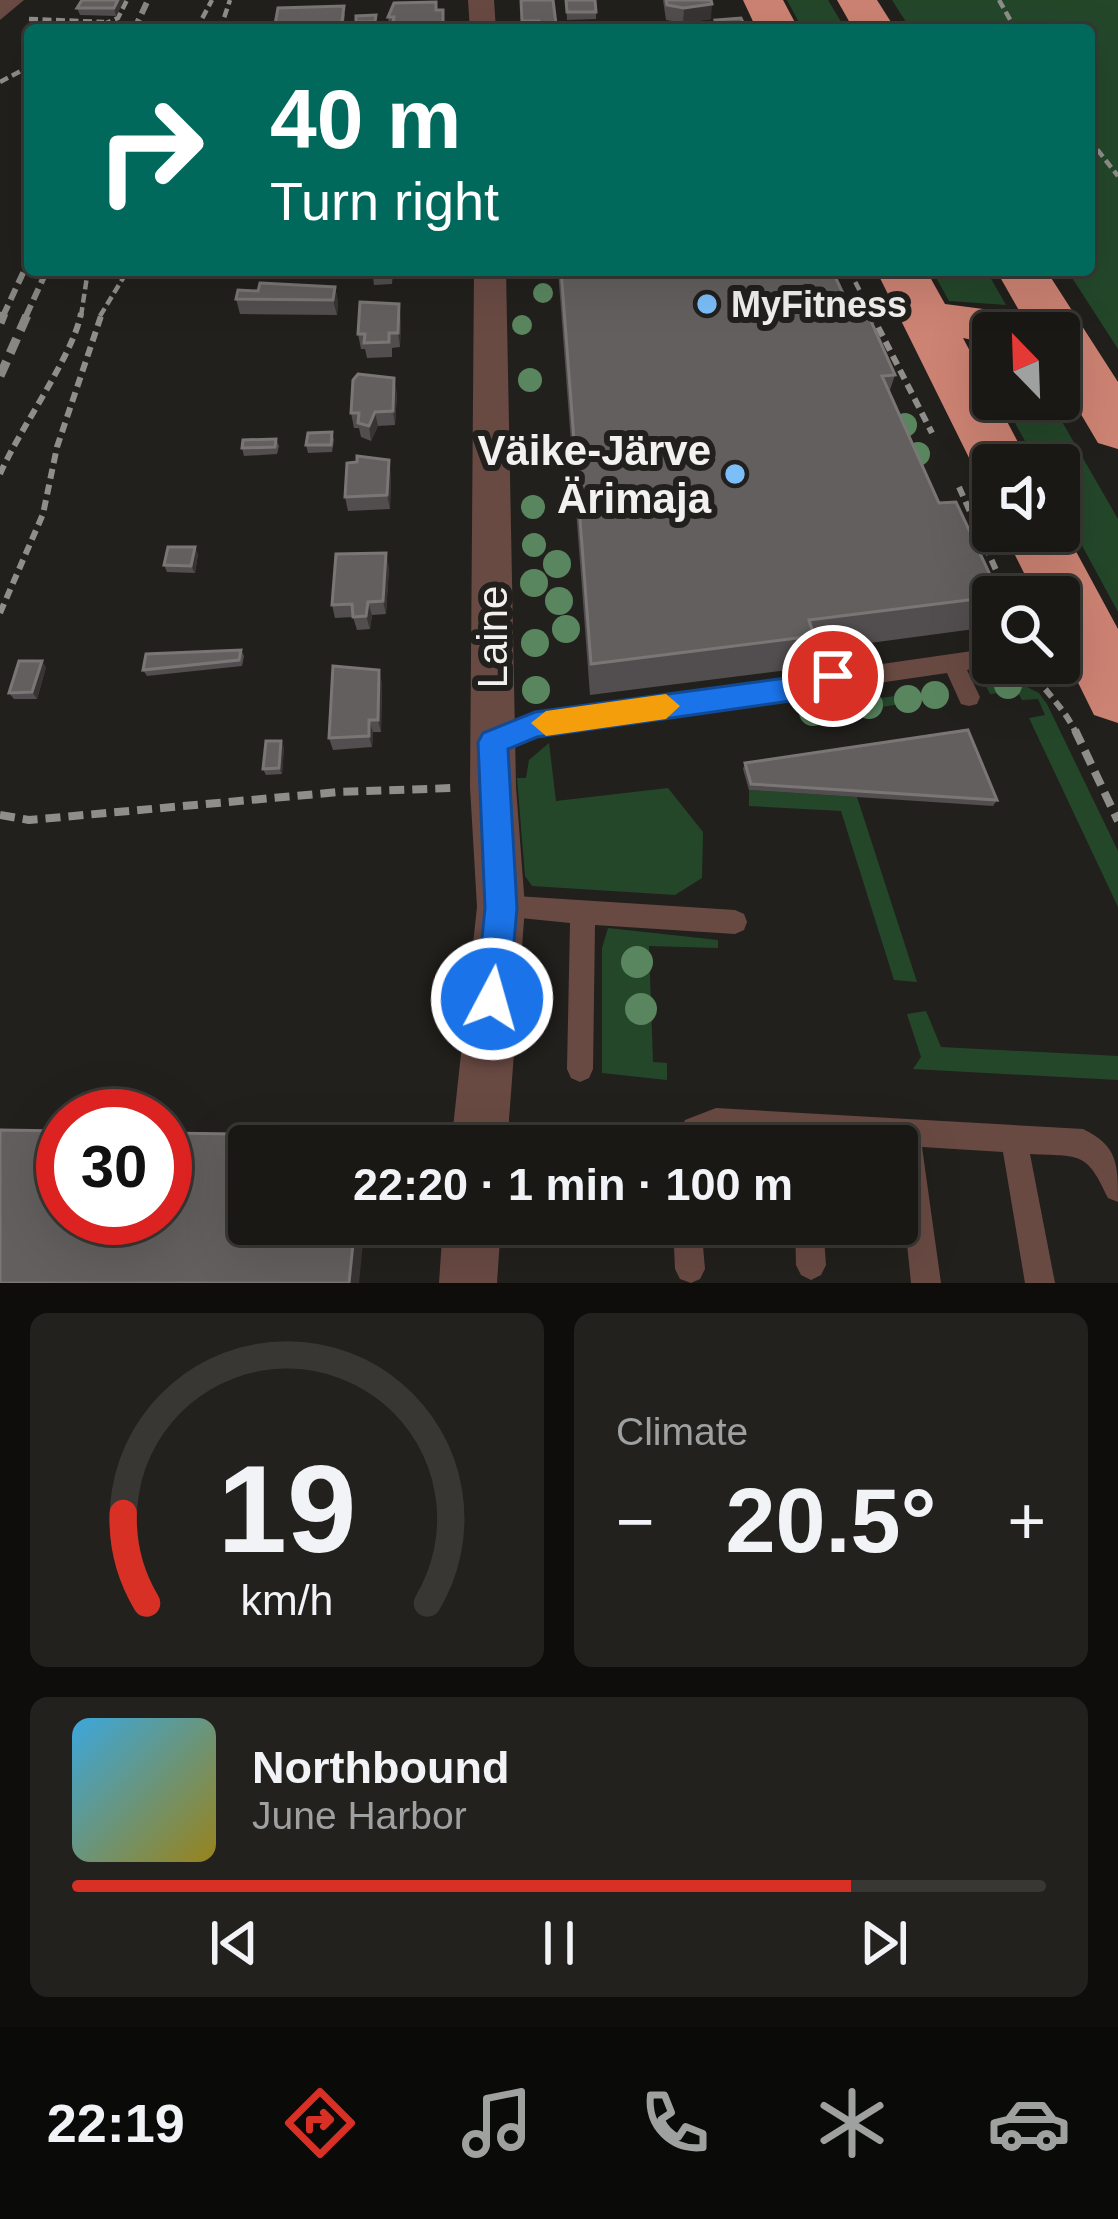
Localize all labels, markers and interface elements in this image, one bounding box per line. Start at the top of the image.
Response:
icon: right [72,72,228,228]
text: 40 m [270,72,461,166]
text: Turn right [270,171,499,231]
place label: MyFitness [731,284,907,325]
marker: MyFitness [694,291,720,317]
north arrow [972,312,1080,420]
map controls [972,312,1080,684]
place label: Väike-Järve Ärimaja [477,427,712,522]
button: sound [972,444,1080,552]
marker: Väike-Järve Ärimaja [722,461,748,487]
button: search [972,576,1080,684]
street label: Laine [469,586,516,688]
pin [782,625,884,727]
icon: arrive [800,643,866,709]
position arrow [429,936,555,1062]
speed limit sign: 30 [36,1089,192,1245]
text: 22:20 · 1 min · 100 m [353,1159,793,1210]
text: Climate [616,1410,748,1453]
text: 19 [218,1439,356,1578]
text: 20.5° [725,1471,937,1571]
text: − [616,1484,655,1558]
text: + [1007,1484,1046,1558]
text: km/h [241,1576,333,1624]
text: Northbound [252,1742,509,1793]
text: June Harbor [252,1794,467,1837]
icon: previous [201,1910,267,1976]
icon: pause [526,1910,592,1976]
icon: next [851,1910,917,1976]
icon: directions [278,2081,362,2165]
icon: music [455,2081,539,2165]
icon: phone [633,2081,717,2165]
icon: climate [810,2081,894,2165]
icon: car [987,2081,1071,2165]
text: 22:19 [47,2093,185,2153]

